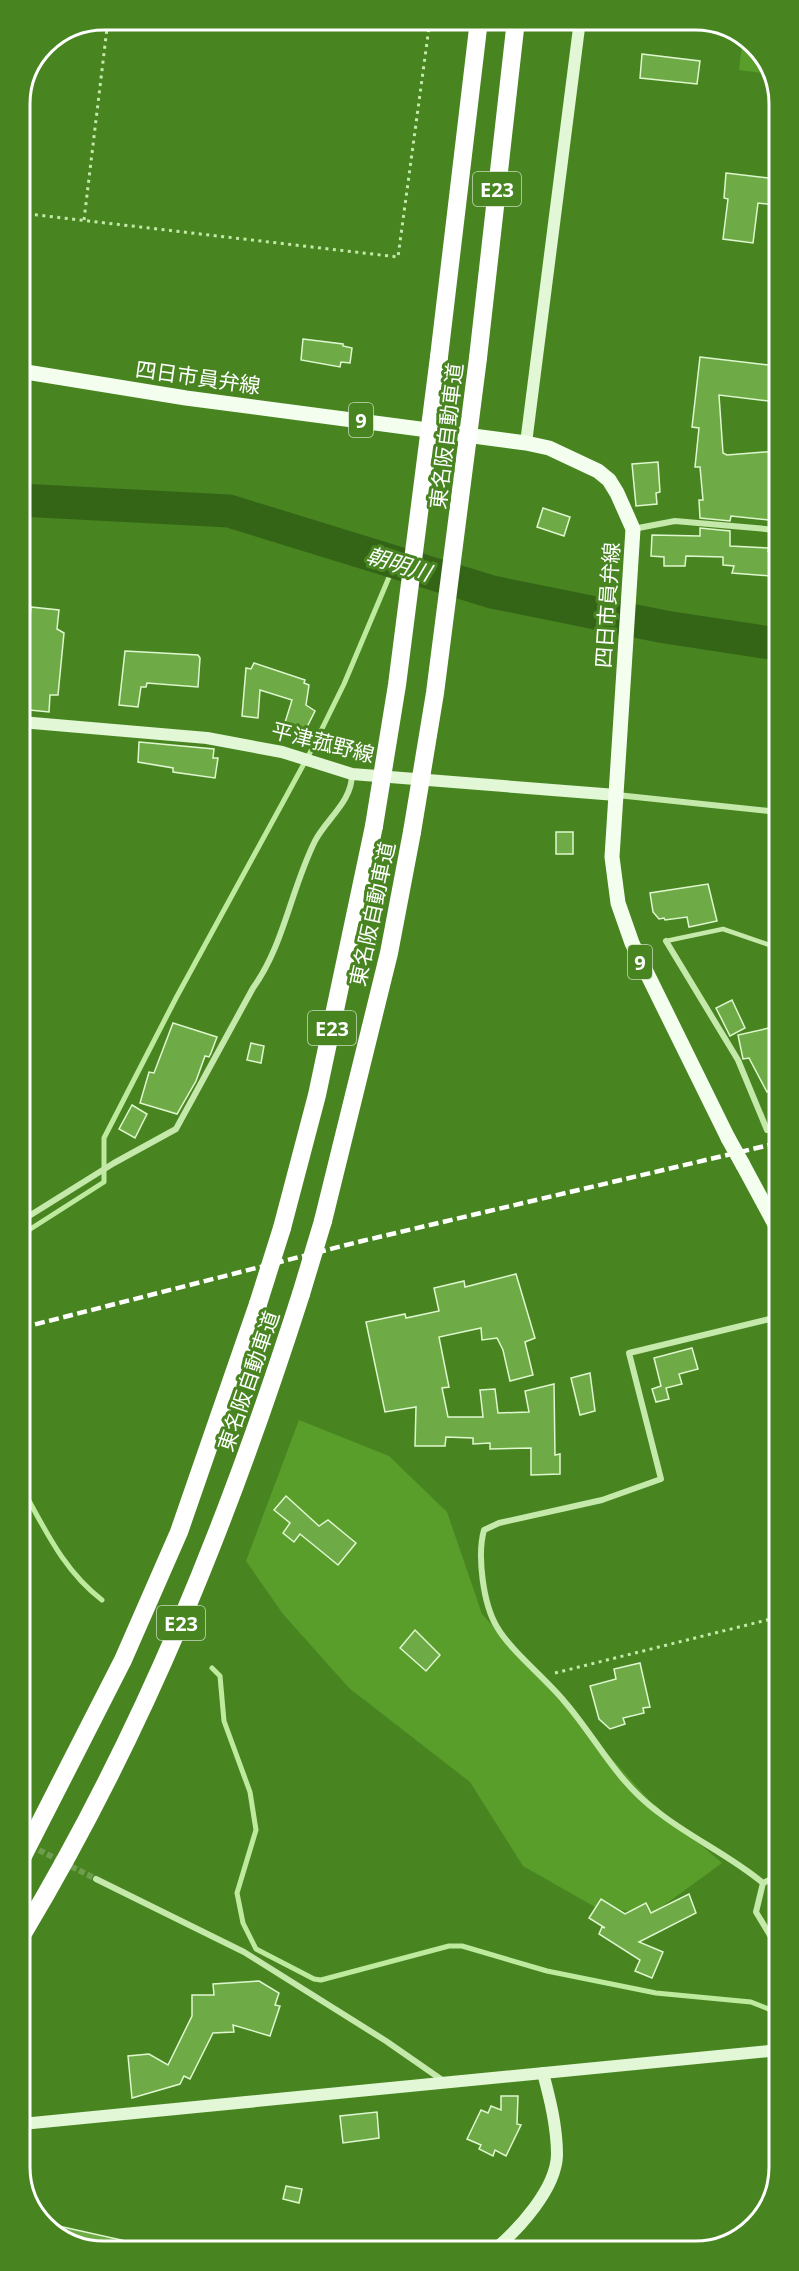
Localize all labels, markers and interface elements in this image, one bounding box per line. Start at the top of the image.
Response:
road number: E23 [473,172,521,206]
street label: 四日市員弁線 [134,354,262,400]
street label: 東名阪自動車道 [423,361,469,511]
road number: 9 [349,403,373,437]
water label: 朝明川 [363,539,437,588]
street label: 四日市員弁線 [589,541,625,669]
street label: 平津菰野線 [269,716,377,768]
street label: 東名阪自動車道 [343,839,401,989]
road number: 9 [628,945,652,979]
road number: E23 [308,1011,356,1045]
street label: 東名阪自動車道 [211,1307,285,1455]
road number: E23 [157,1606,205,1640]

